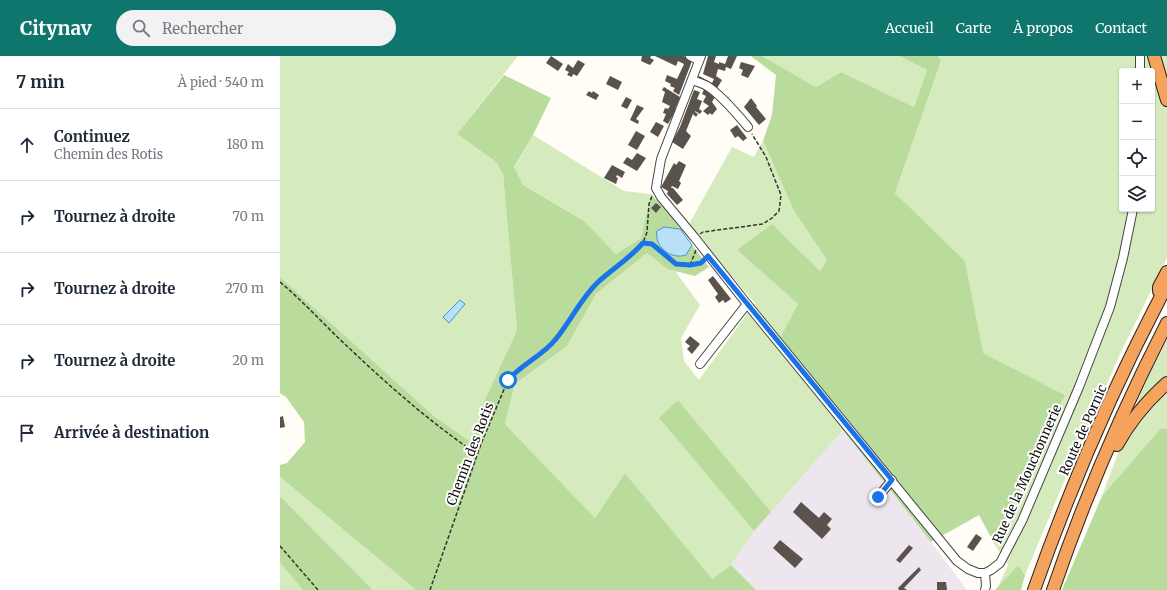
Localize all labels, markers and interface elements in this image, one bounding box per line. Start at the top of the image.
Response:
search box [116,10,396,46]
text: Citynav [20,16,92,40]
icon: search [130,17,152,39]
text: Rechercher [162,19,244,38]
text: Accueil [885,19,934,37]
text: Carte [956,19,991,37]
text: À propos [1013,19,1073,37]
text: Contact [1095,19,1147,37]
map controls [1119,68,1155,212]
button: + [1119,68,1155,104]
text: 7 min [16,71,65,93]
text: À pied · 540 m [178,74,264,91]
button: − [1119,104,1155,140]
text: Continuez [54,127,130,146]
icon: ahead [16,134,38,156]
text: 180 m [226,136,264,153]
button: locate [1119,140,1155,176]
text: Chemin des Rotis [54,146,163,163]
button: layers [1119,176,1155,212]
icon: right [16,206,38,228]
text: Tournez à droite [54,207,175,226]
text: 70 m [233,208,264,225]
icon: right [16,278,38,300]
text: Tournez à droite [54,279,175,298]
text: 270 m [225,280,264,297]
icon: right [16,350,38,372]
text: Tournez à droite [54,351,175,370]
text: 20 m [232,352,264,369]
route start [499,371,517,389]
street label: Route de Pornic [1055,381,1111,478]
street label: Chemin des Rotis [442,400,498,508]
street label: Rue de la Mouchonnerie [989,402,1065,546]
icon: arrive [16,422,38,444]
text: Arrivée à destination [54,423,209,442]
route end [869,488,887,506]

